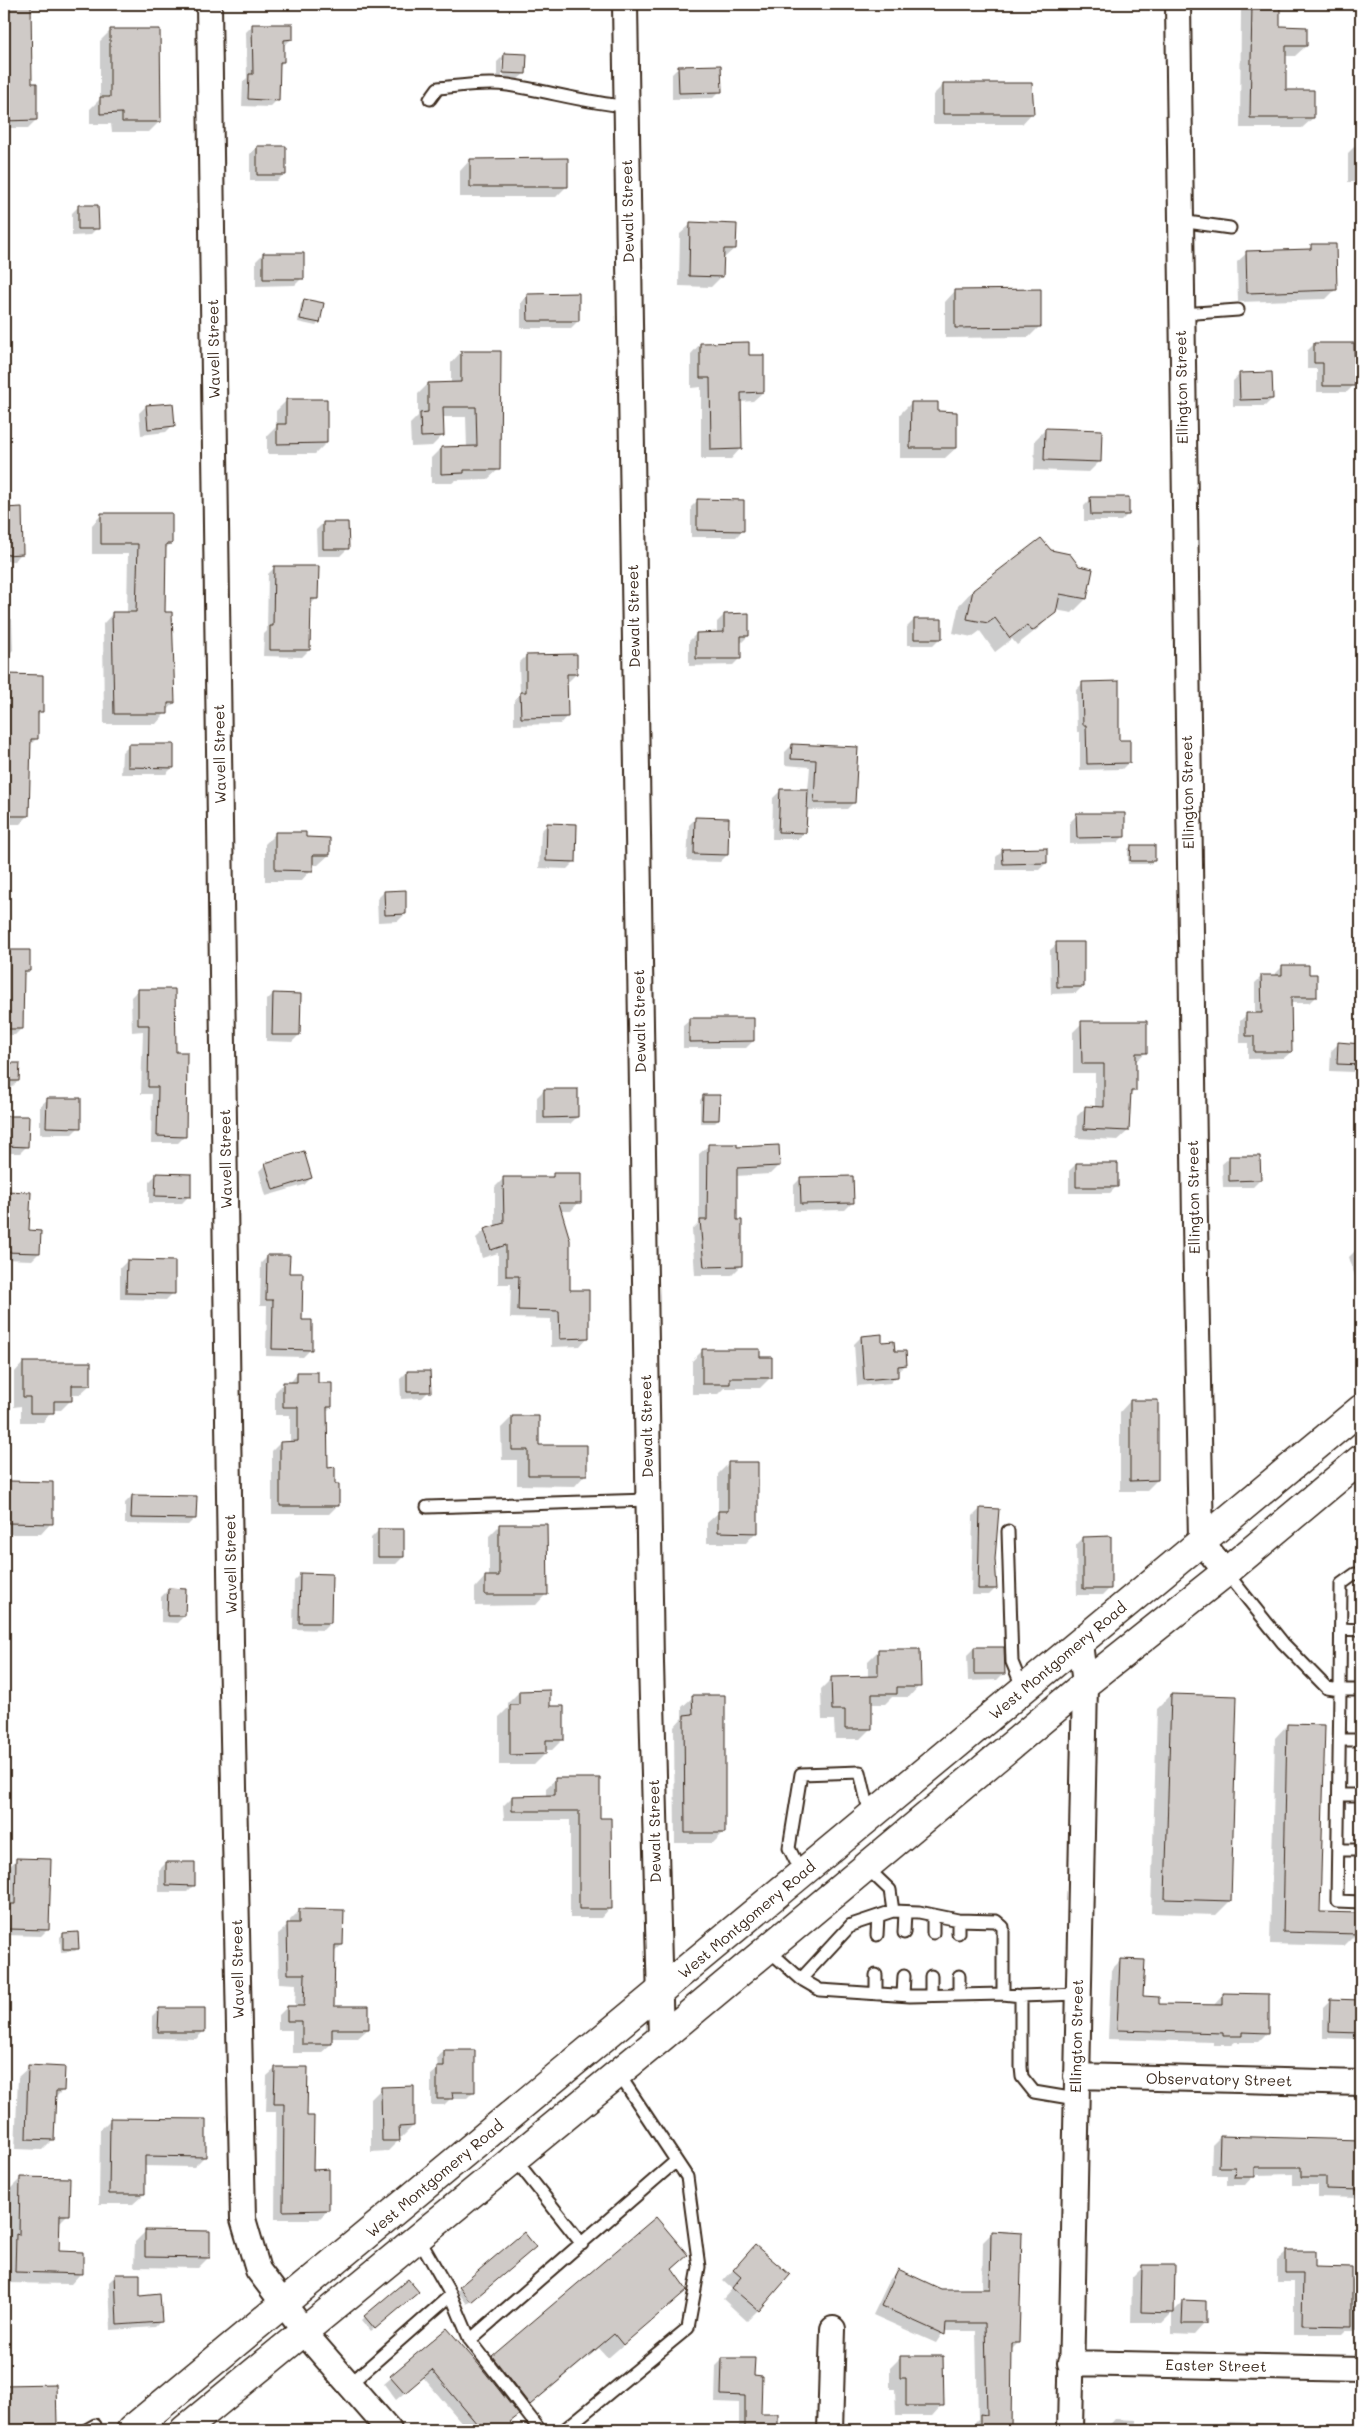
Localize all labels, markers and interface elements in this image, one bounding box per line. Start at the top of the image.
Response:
street label: Dewalt Street [616,159,638,263]
street label: Wavell Street [202,299,224,399]
street label: Ellington Street [1170,330,1192,444]
street label: Dewalt Street [622,564,644,668]
street label: Wavell Street [208,704,230,804]
street label: Ellington Street [1176,735,1198,849]
street label: Dewalt Street [628,969,650,1073]
street label: Wavell Street [214,1109,236,1209]
street label: Ellington Street [1182,1140,1204,1254]
street label: Dewalt Street [635,1374,657,1478]
street label: Wavell Street [219,1514,241,1614]
street label: West Montgomery Road [985,1597,1130,1724]
street label: Dewalt Street [643,1779,665,1883]
street label: West Montgomery Road [674,1856,819,1983]
street label: Wavell Street [226,1919,248,2019]
street label: Ellington Street [1065,1979,1087,2093]
street label: Observatory Street [1146,2068,1292,2090]
street label: West Montgomery Road [362,2115,507,2242]
street label: Easter Street [1165,2354,1267,2376]

